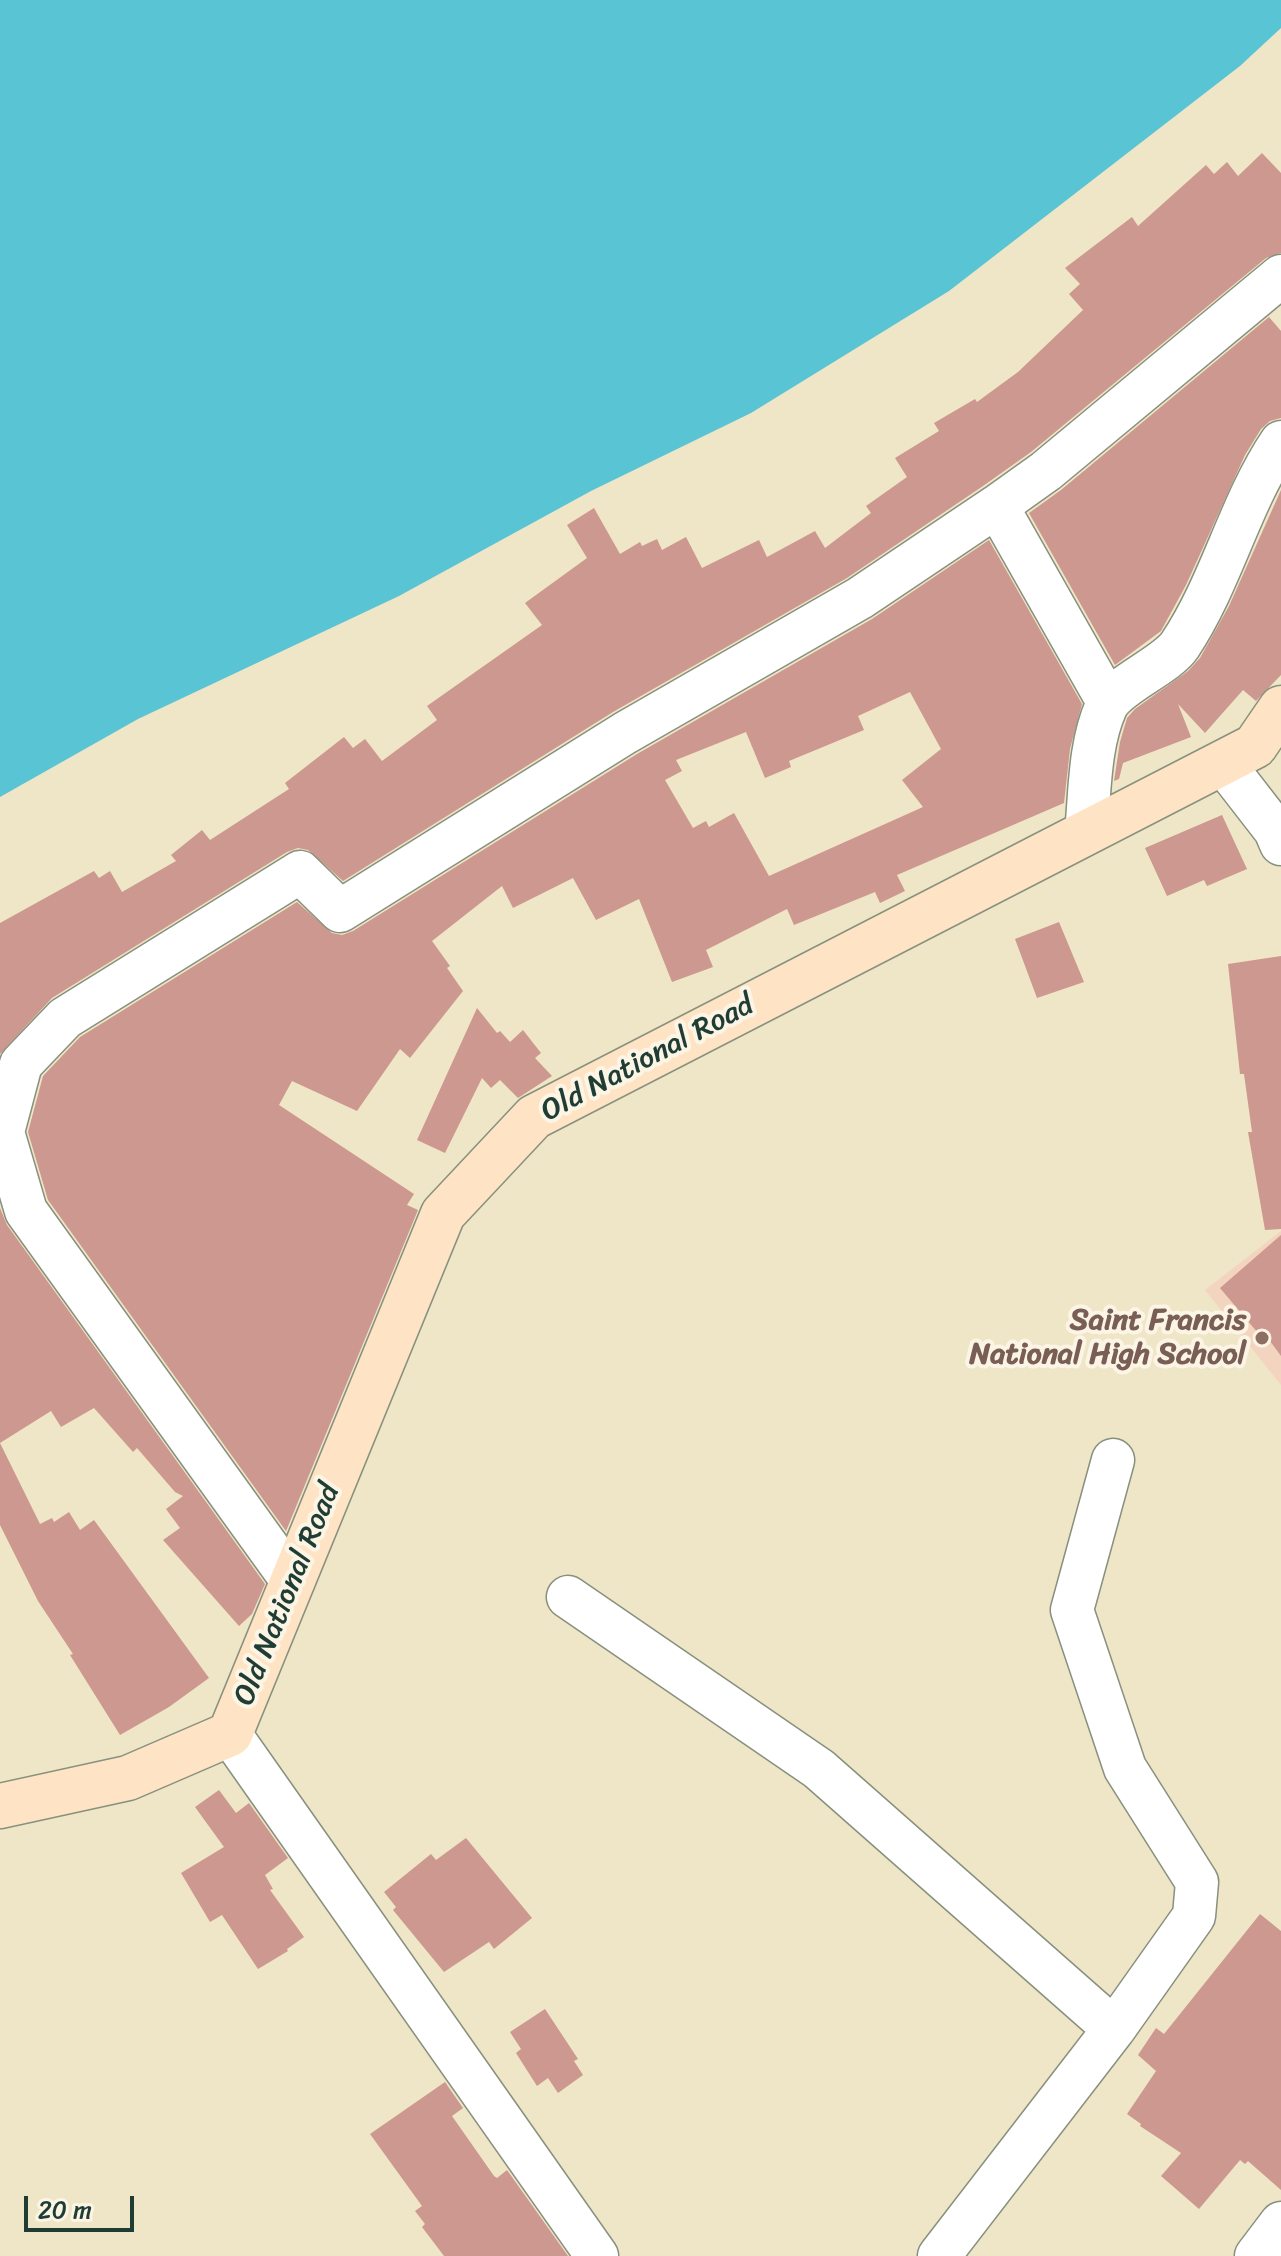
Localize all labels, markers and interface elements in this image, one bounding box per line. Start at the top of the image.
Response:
street label: Old National Road [536,988,760,1130]
place label: Saint Francis National High School [970,1303,1246,1374]
marker: Saint Francis National High School [1253,1329,1271,1347]
street label: Old National Road [227,1479,349,1711]
scale bar [28,2180,138,2230]
text: 20 m [38,2189,92,2231]

